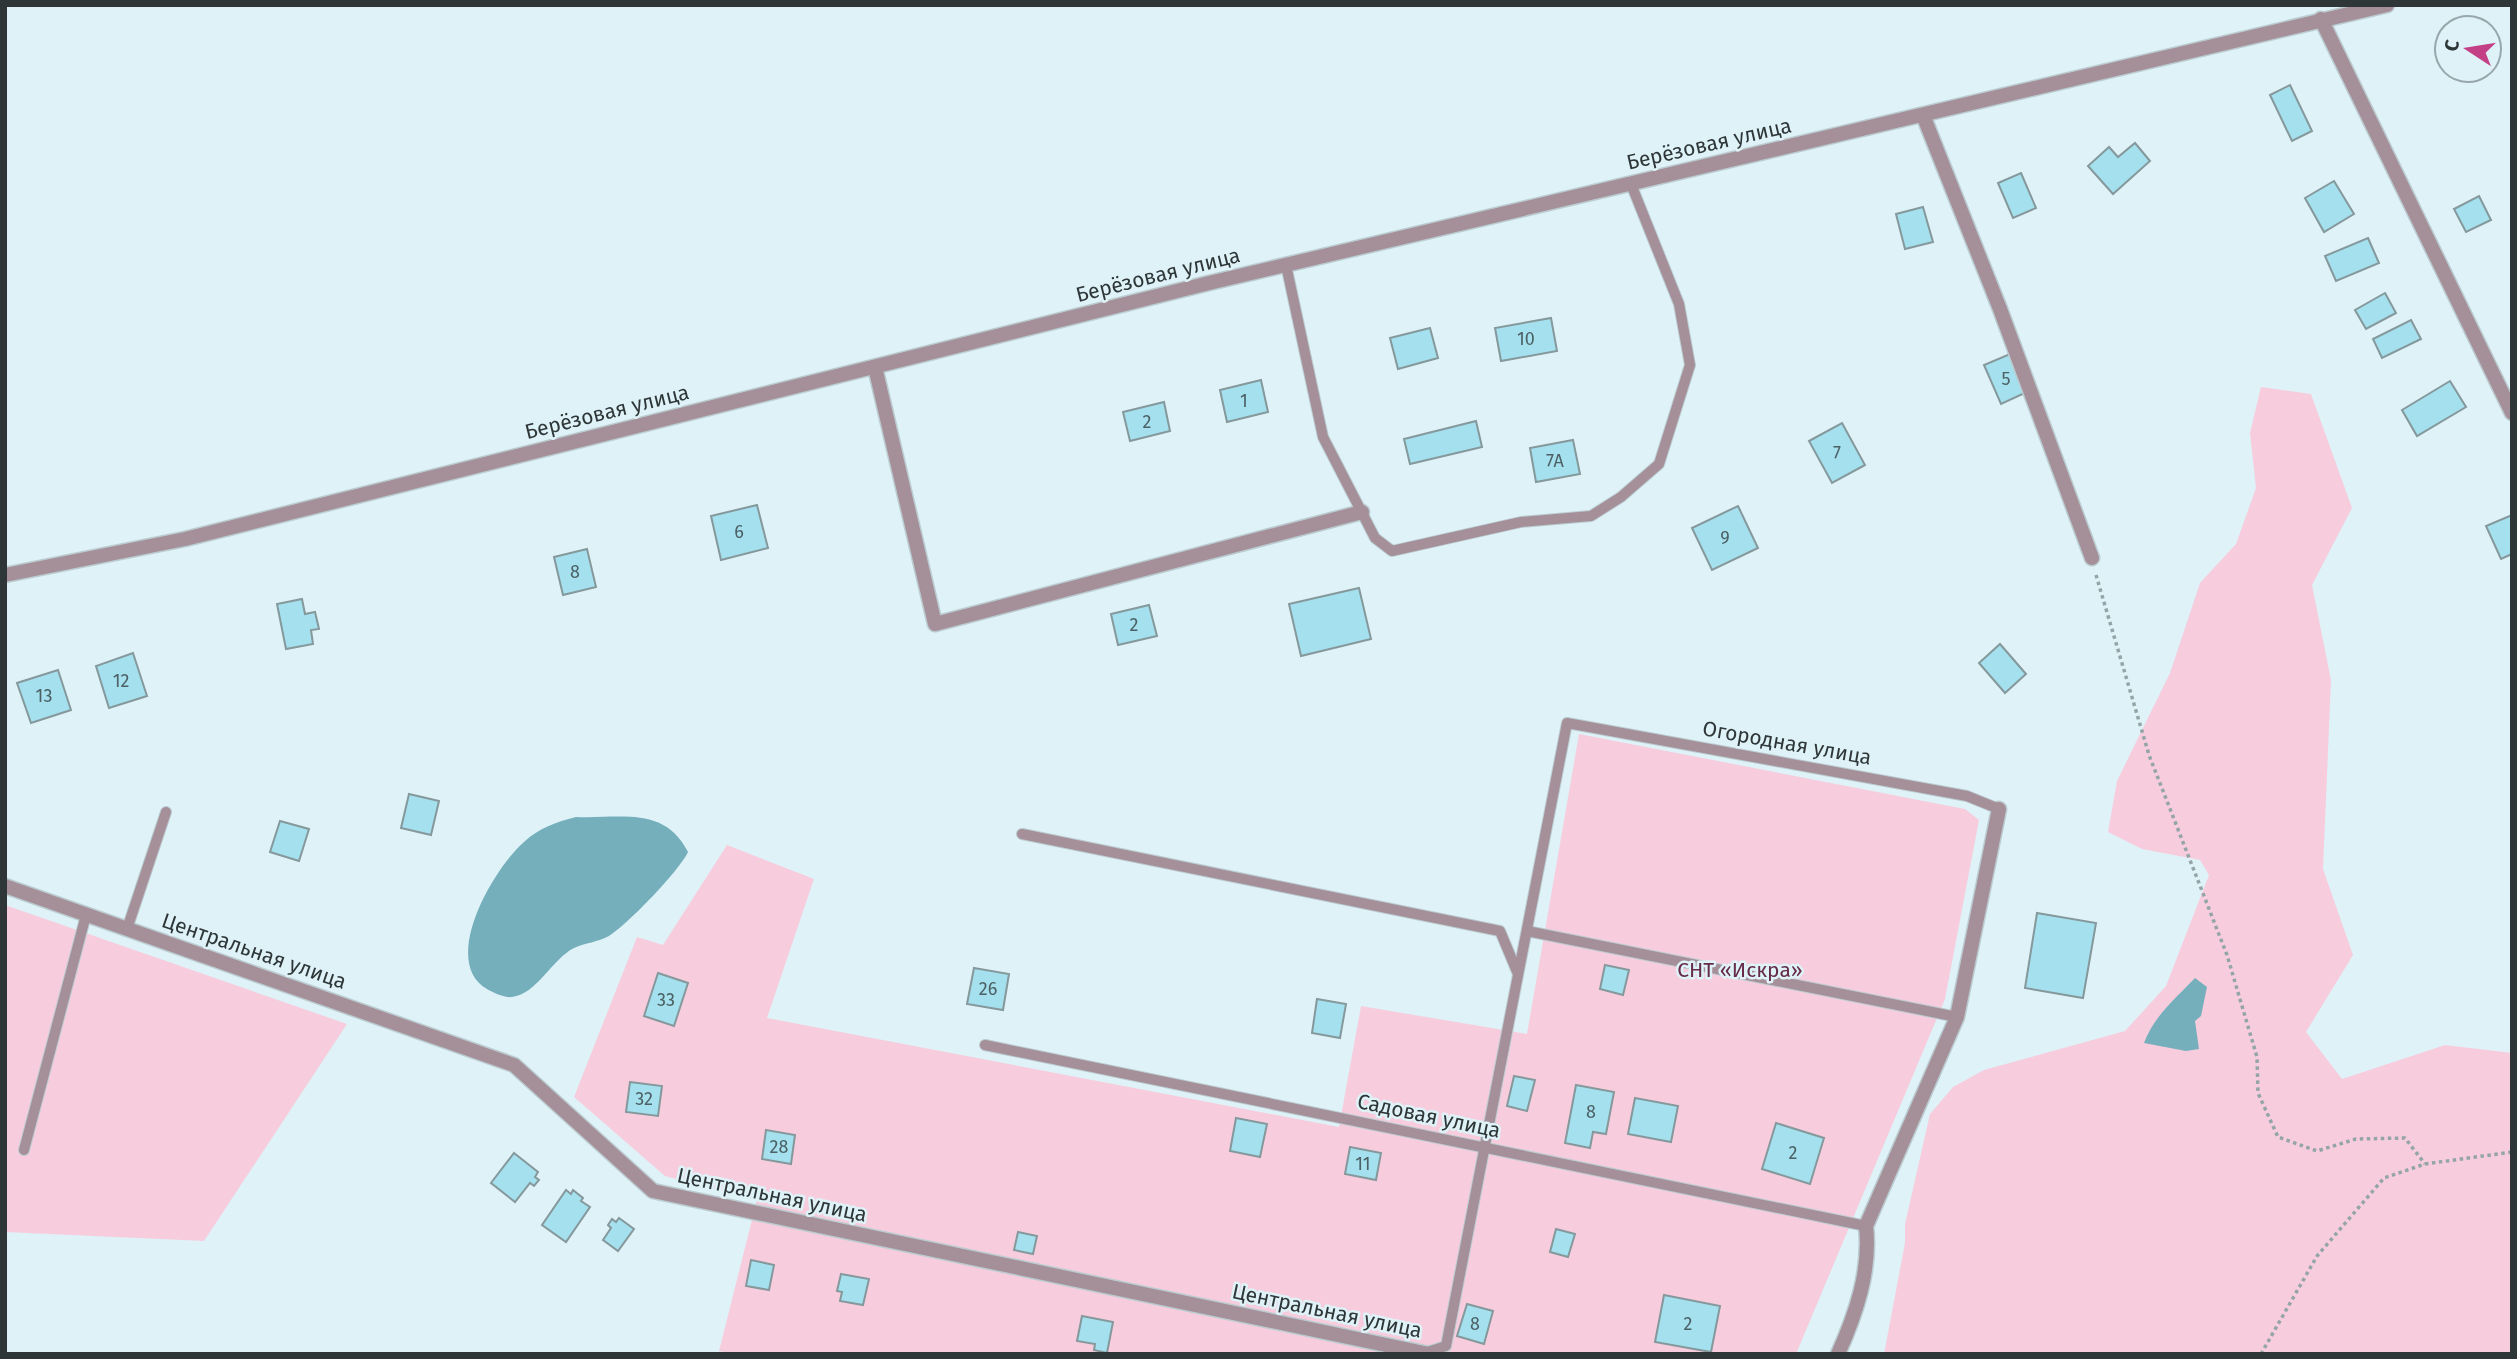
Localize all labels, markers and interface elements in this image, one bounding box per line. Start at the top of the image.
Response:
north arrow [2433,14,2503,84]
text: С [2439,38,2464,53]
street label: Берёзовая улица [1624,112,1794,176]
street label: Берёзовая улица [1073,242,1243,308]
house number: 10 [1517,328,1535,350]
house number: 5 [2001,368,2011,390]
street label: Берёзовая улица [522,379,692,445]
house number: 1 [1240,390,1248,412]
house number: 2 [1143,411,1152,433]
house number: 7 [1833,442,1841,464]
house number: 7А [1546,450,1565,472]
house number: 6 [734,521,744,543]
house number: 9 [1720,527,1730,549]
house number: 8 [570,561,580,583]
house number: 2 [1130,614,1139,636]
house number: 12 [113,670,129,692]
house number: 13 [36,685,52,707]
street label: Огородная улица [1701,715,1873,771]
street label: Центральная улица [158,907,350,995]
park label: СНТ «Искра» [1677,957,1803,983]
house number: 26 [979,978,997,1000]
house number: 33 [657,989,675,1011]
house number: 32 [635,1088,653,1110]
street label: Садовая улица [1355,1088,1503,1144]
house number: 8 [1586,1101,1596,1123]
house number: 28 [770,1136,788,1158]
house number: 2 [1789,1142,1798,1164]
house number: 11 [1355,1153,1371,1175]
street label: Центральная улица [675,1162,869,1228]
street label: Центральная улица [1230,1278,1424,1344]
house number: 8 [1470,1313,1480,1335]
house number: 2 [1684,1313,1693,1335]

